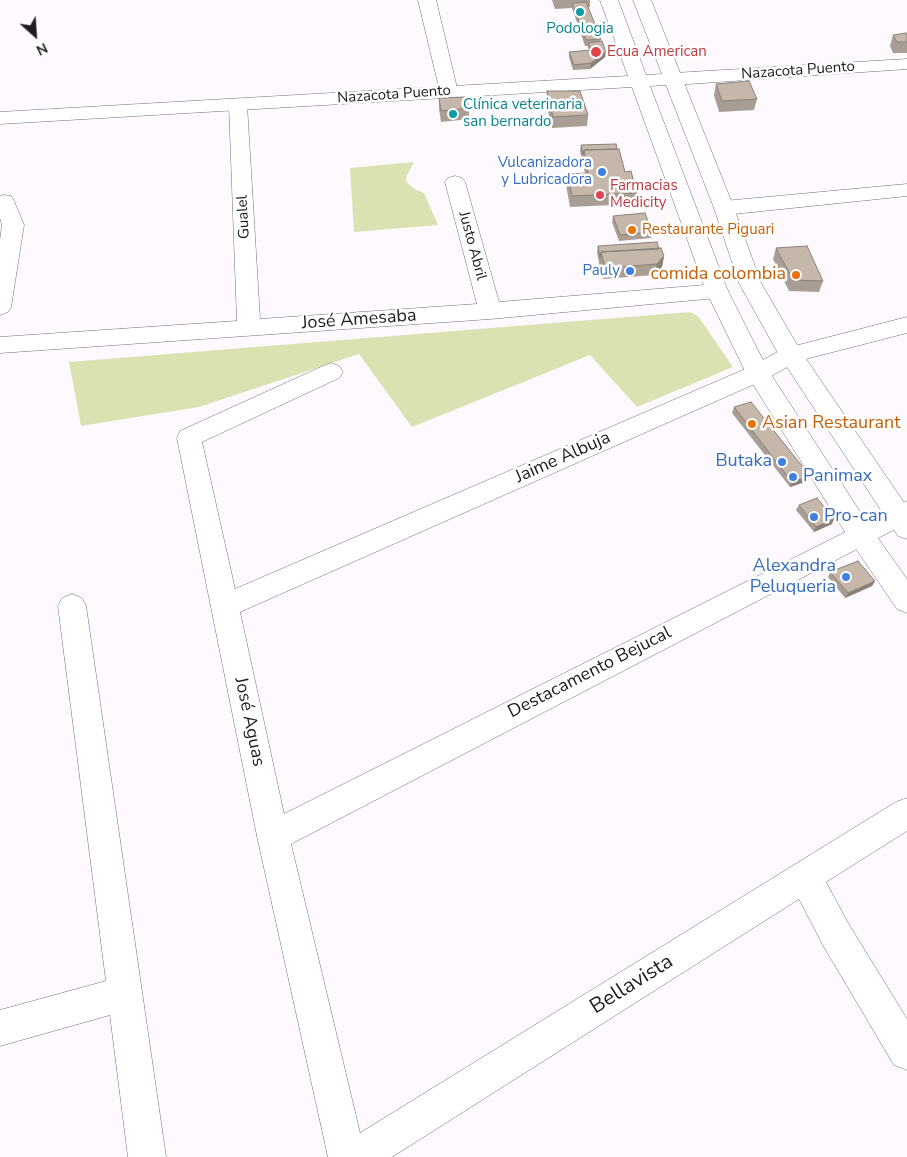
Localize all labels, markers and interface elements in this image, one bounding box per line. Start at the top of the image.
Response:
marker: Podologia [574,6,586,18]
north arrow [10,10,60,60]
place label: Podologia [546,20,614,38]
text: N [33,38,51,60]
place label: Ecua American [607,43,707,61]
marker: Ecua American [589,45,603,59]
street label: Nazacota Puento [741,58,855,84]
street label: Nazacota Puento [337,82,451,108]
place label: Clínica veterinaria san bernardo [463,96,583,131]
marker: Clínica veterinaria san bernardo [447,108,459,120]
place label: Vulcanizadora y Lubricadora [498,154,592,189]
marker: Vulcanizadora y Lubricadora [596,166,608,178]
place label: Farmacias Medicity [610,177,678,212]
marker: Farmacias Medicity [594,189,606,201]
street label: Gualel [234,195,254,239]
street label: Justo Abril [454,209,490,283]
place label: Restaurante Piguari [642,221,774,239]
marker: Restaurante Piguari [626,224,638,236]
place label: Pauly [583,262,620,280]
place label: comida colombia [651,264,786,286]
marker: Pauly [624,265,636,277]
marker: comida colombia [790,269,802,281]
street label: José Amesaba [301,305,417,335]
place label: Asian Restaurant [762,413,901,435]
marker: Asian Restaurant [746,418,758,430]
street label: Jaime Albuja [512,427,614,489]
place label: Butaka [715,451,772,473]
marker: Butaka [776,456,788,468]
place label: Panimax [803,466,872,488]
marker: Panimax [787,471,799,483]
place label: Pro-can [824,506,888,528]
marker: Pro-can [808,511,820,523]
place label: Alexandra Peluqueria [750,556,836,598]
marker: Alexandra Peluqueria [840,571,852,583]
street label: Destacamento Bejucal [505,622,675,724]
street label: José Aguas [229,675,269,769]
street label: Bellavista [586,950,678,1020]

